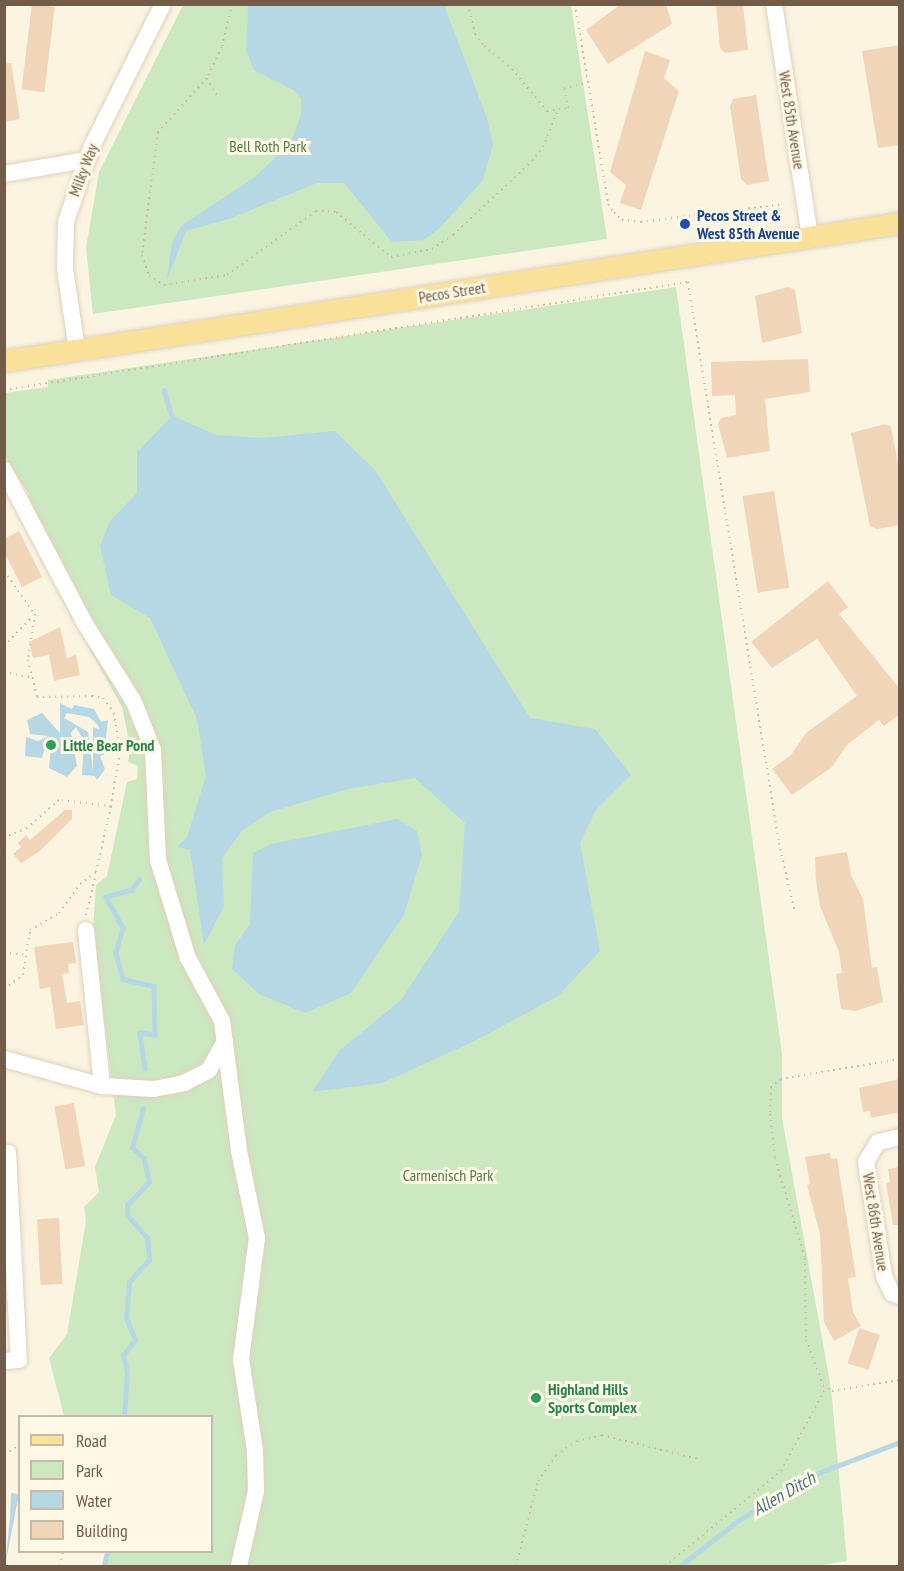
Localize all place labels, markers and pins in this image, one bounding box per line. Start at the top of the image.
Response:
place label: Pecos Street & West 85th Avenue [697,205,800,243]
marker: Pecos Street & West 85th Avenue [678,217,692,231]
place label: Little Bear Pond [63,735,154,755]
marker: Little Bear Pond [44,738,58,752]
place label: Highland Hills Sports Complex [548,1379,637,1417]
marker: Highland Hills Sports Complex [529,1391,543,1405]

